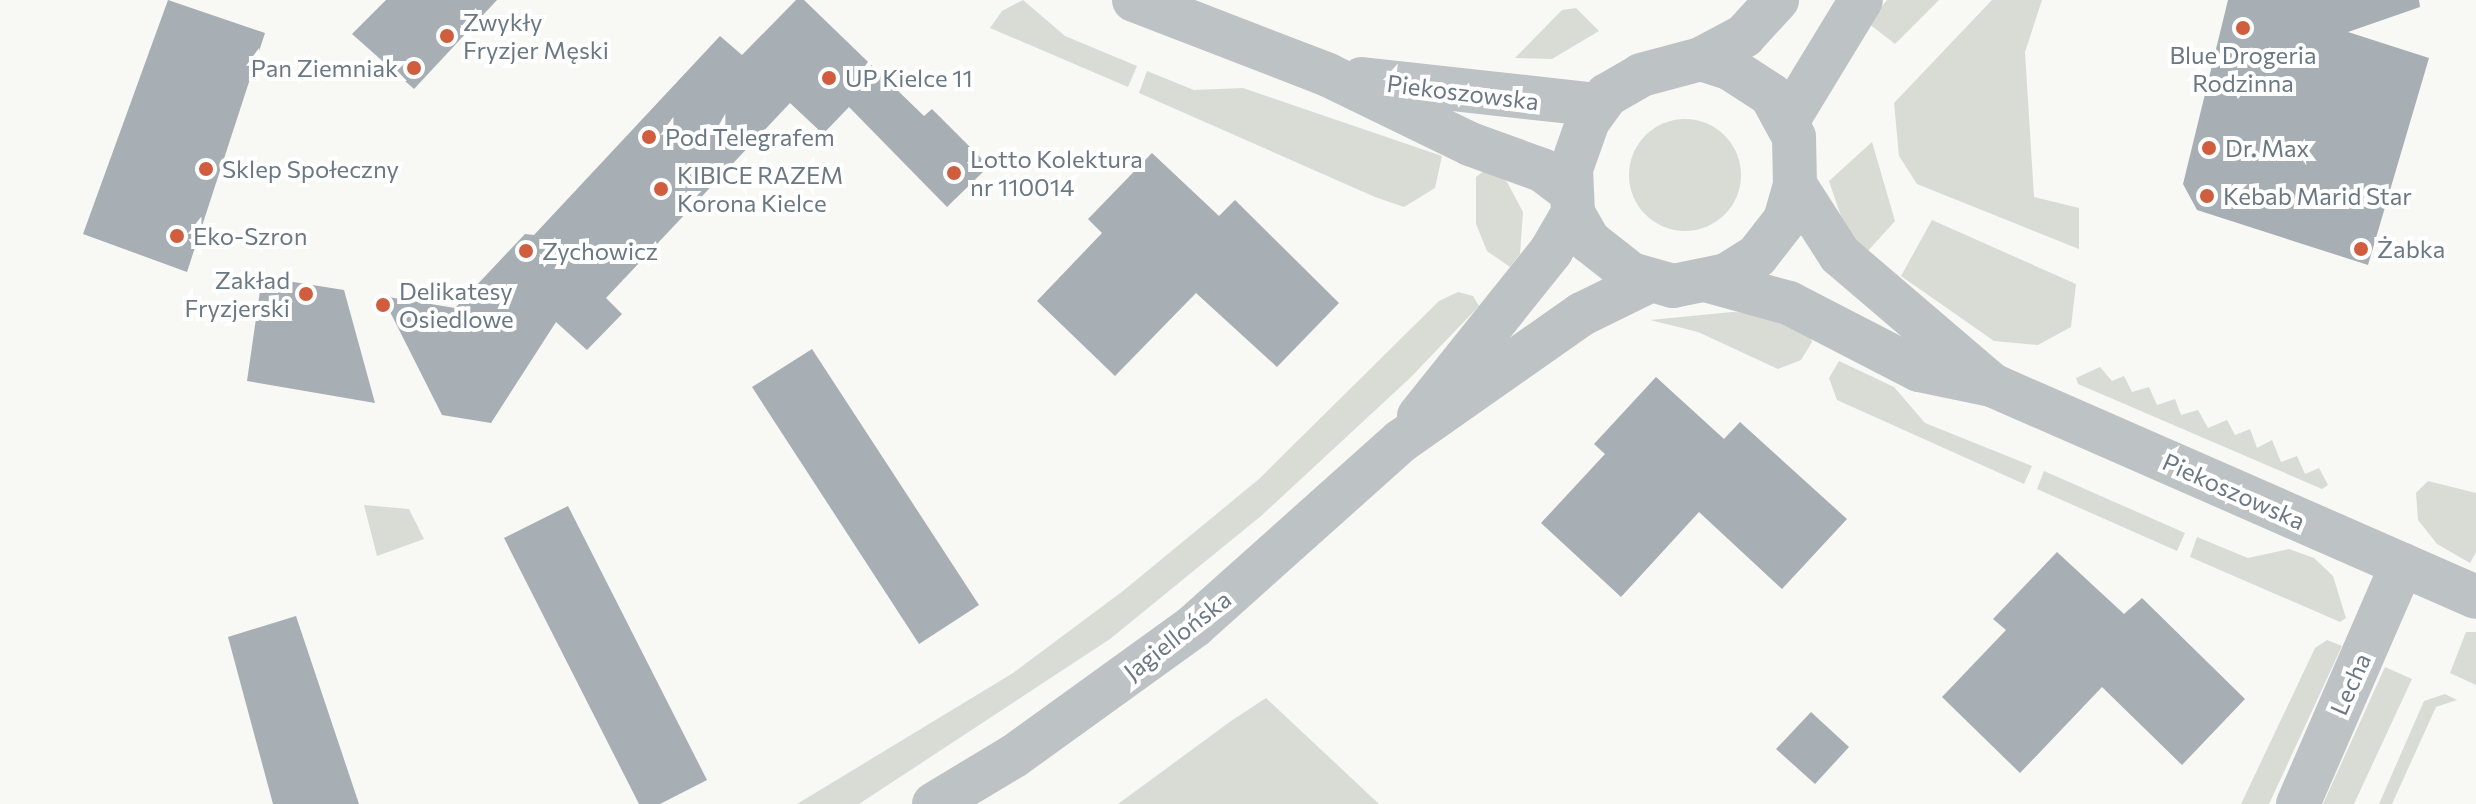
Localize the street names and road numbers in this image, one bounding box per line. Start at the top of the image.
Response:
street label: Piekoszowska [1385,68,1541,116]
street label: Piekoszowska [2158,447,2310,535]
street label: Jagiellońska [1118,584,1236,686]
street label: Lecha [2324,649,2376,719]

